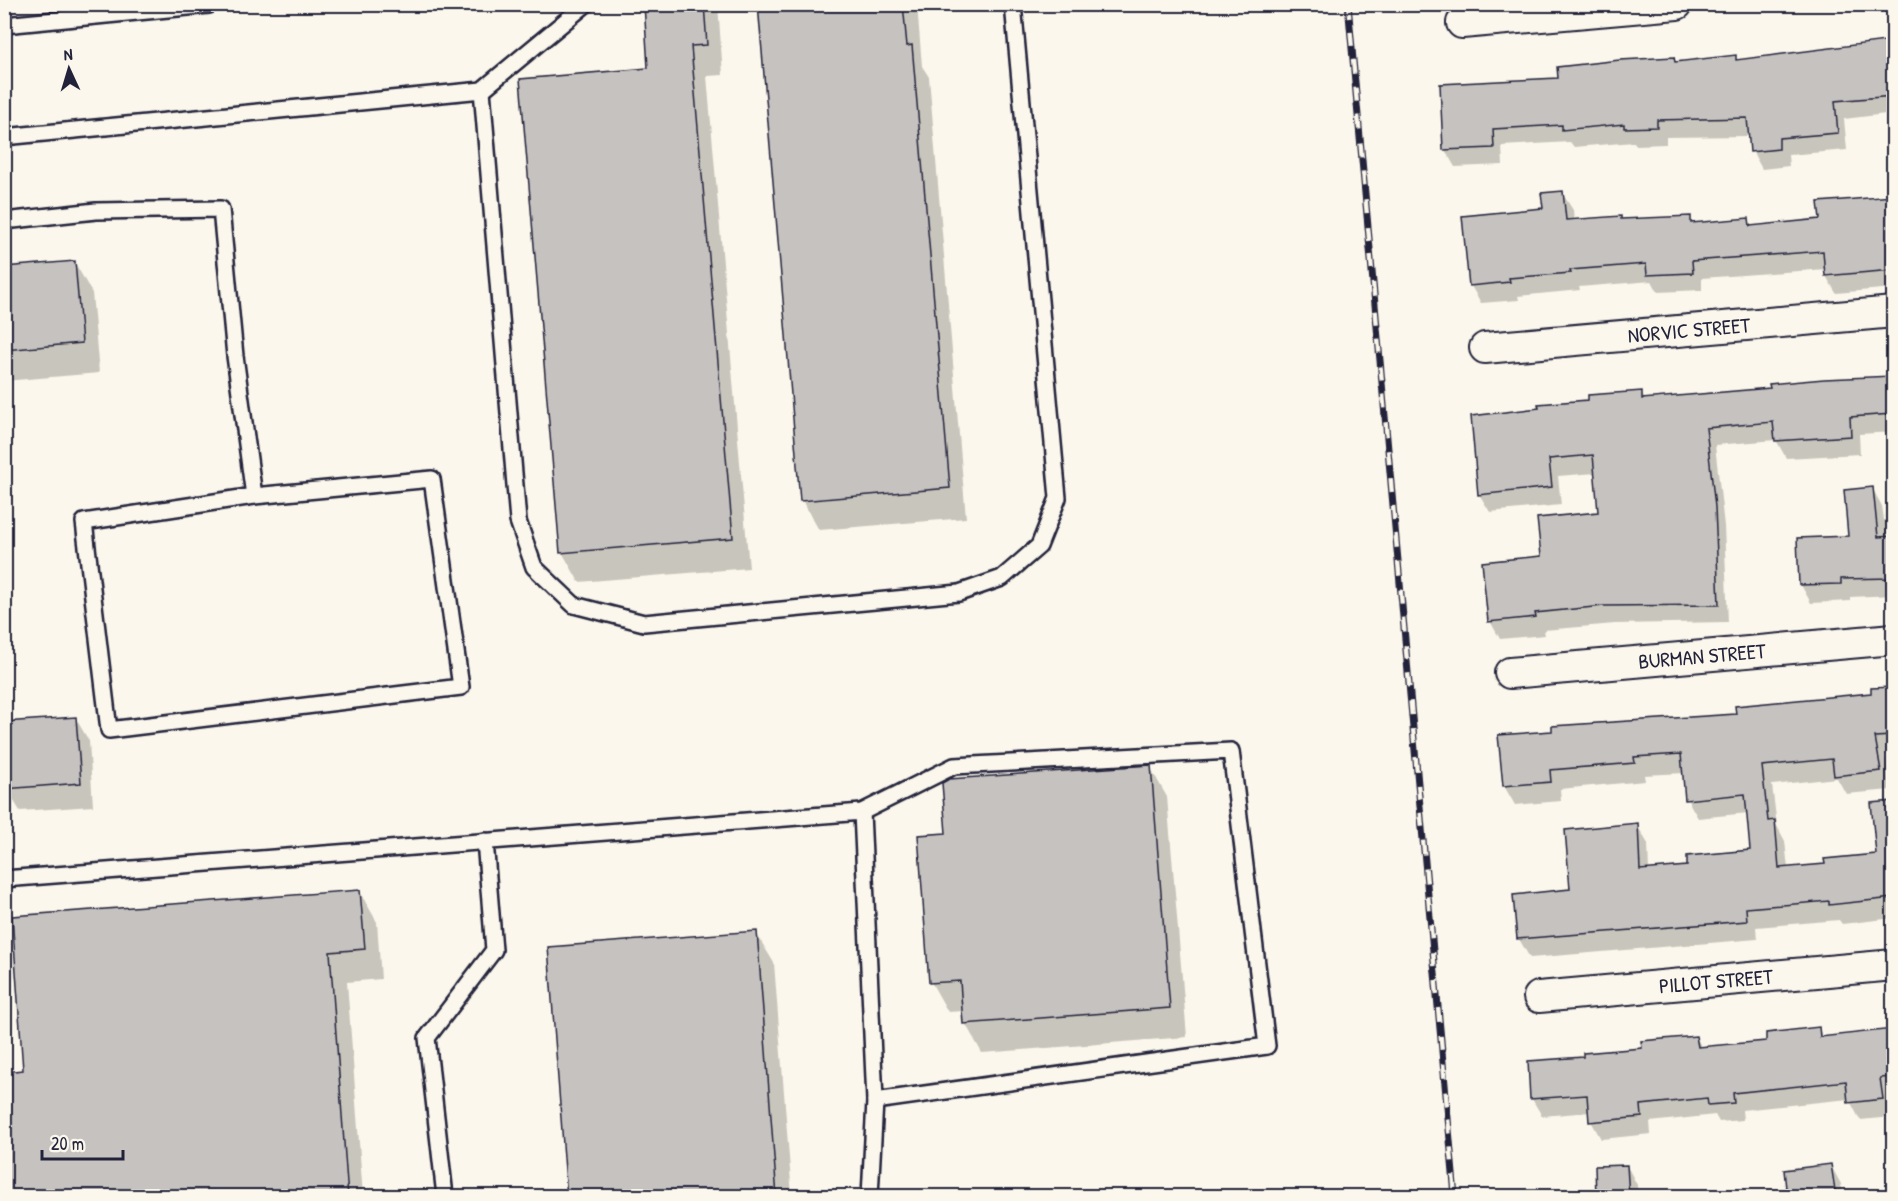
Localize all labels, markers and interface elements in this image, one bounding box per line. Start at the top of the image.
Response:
north arrow [39,39,99,99]
text: N [63,43,73,65]
street label: NORVIC STREET [1627,310,1753,350]
street label: BURMAN STREET [1637,636,1768,676]
street label: PILLOT STREET [1658,961,1775,1000]
scale bar [42,1123,123,1161]
text: 20 m [51,1131,84,1156]

